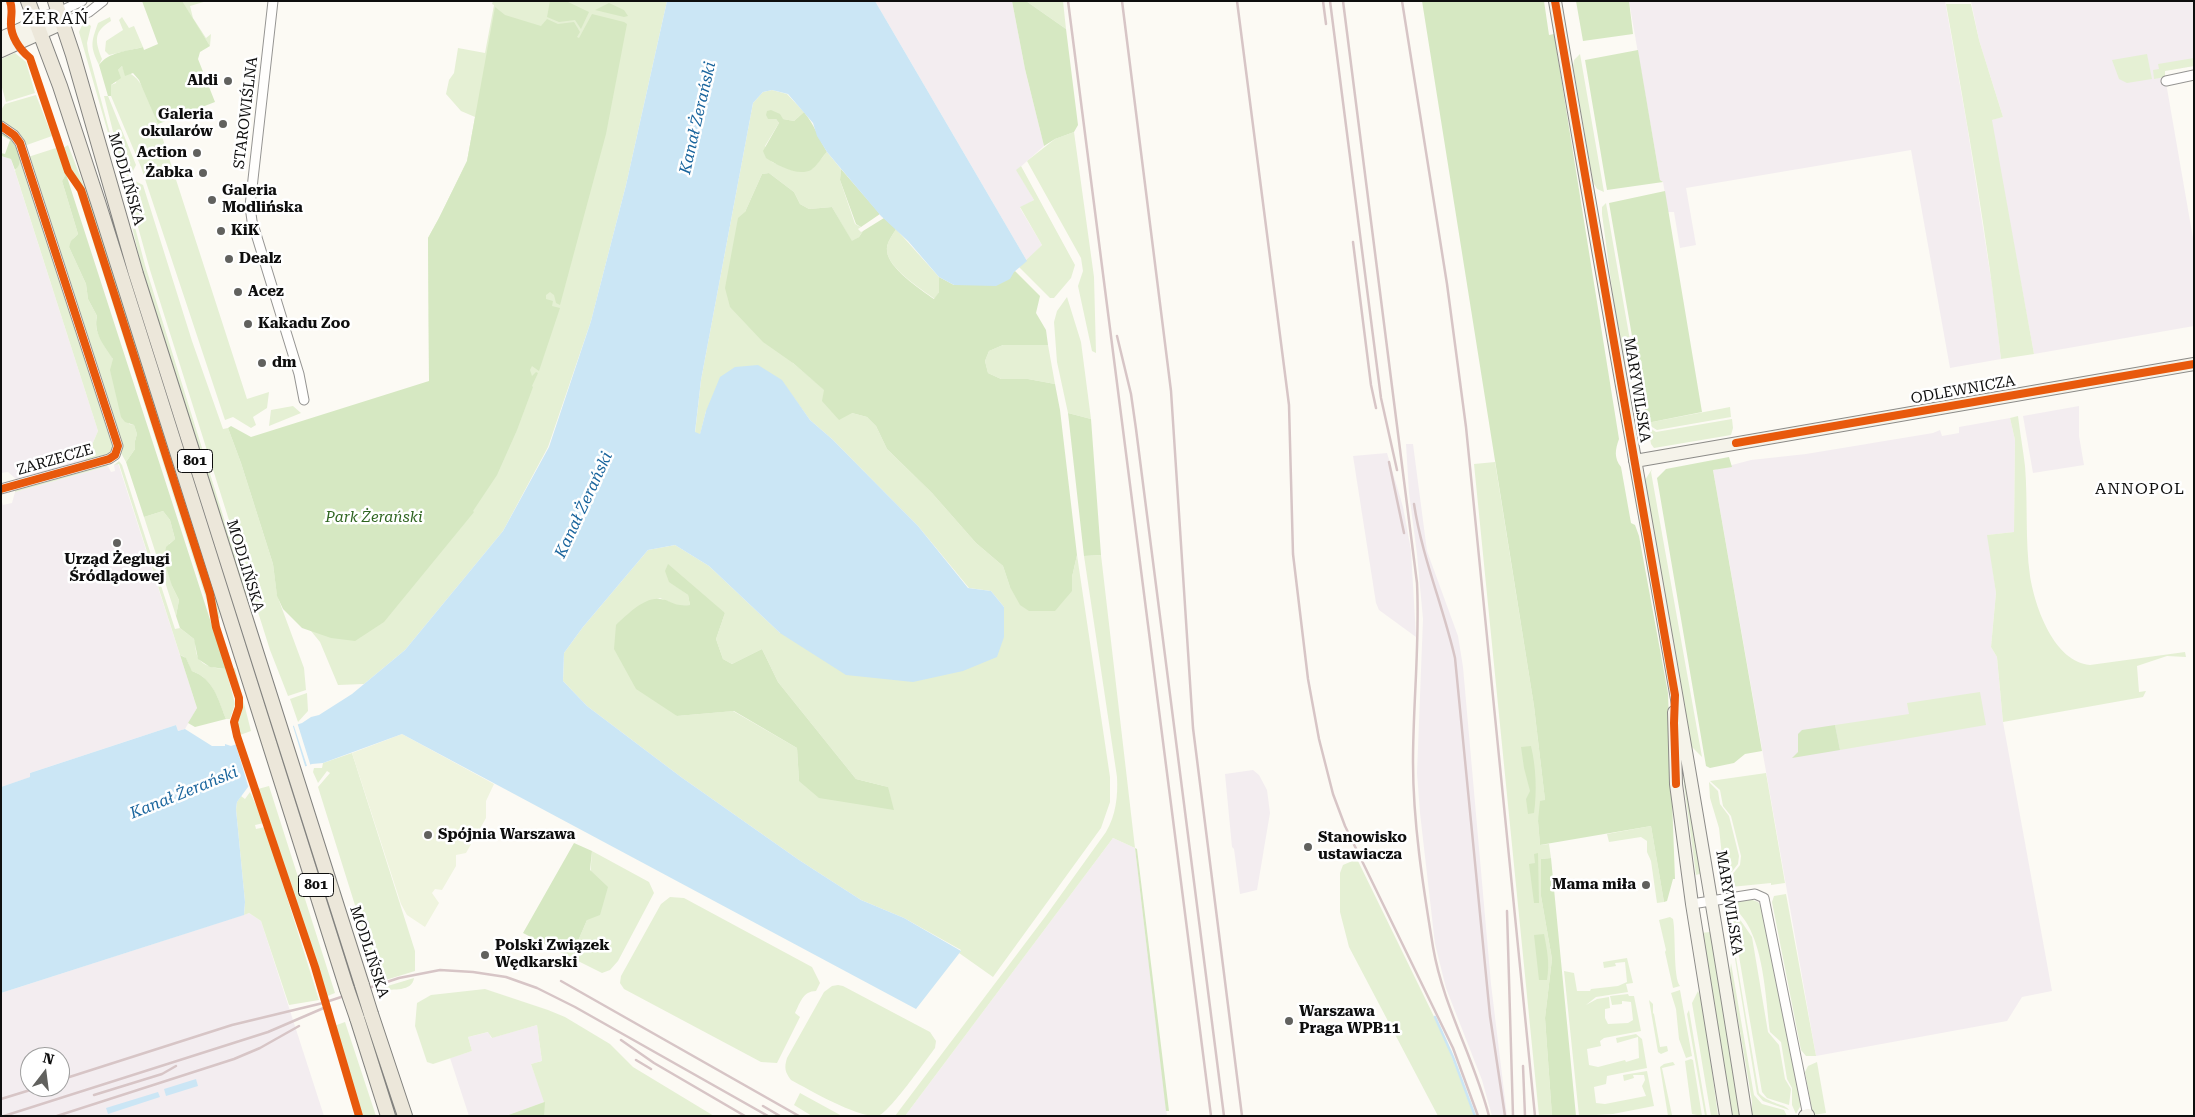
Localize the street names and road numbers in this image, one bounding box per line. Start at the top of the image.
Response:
street label: STAROWIŚLNA [230,56,262,170]
street label: MODLIŃSKA [104,130,148,228]
street label: MARYWILSKA [1620,336,1654,444]
street label: ODLEWNICZA [1909,372,2017,408]
street label: ZARZECZE [15,441,95,479]
road number: 801 [178,450,212,472]
street label: MODLIŃSKA [222,518,268,614]
street label: MARYWILSKA [1712,849,1746,957]
road number: 801 [298,874,334,896]
street label: MODLIŃSKA [346,904,392,1000]

